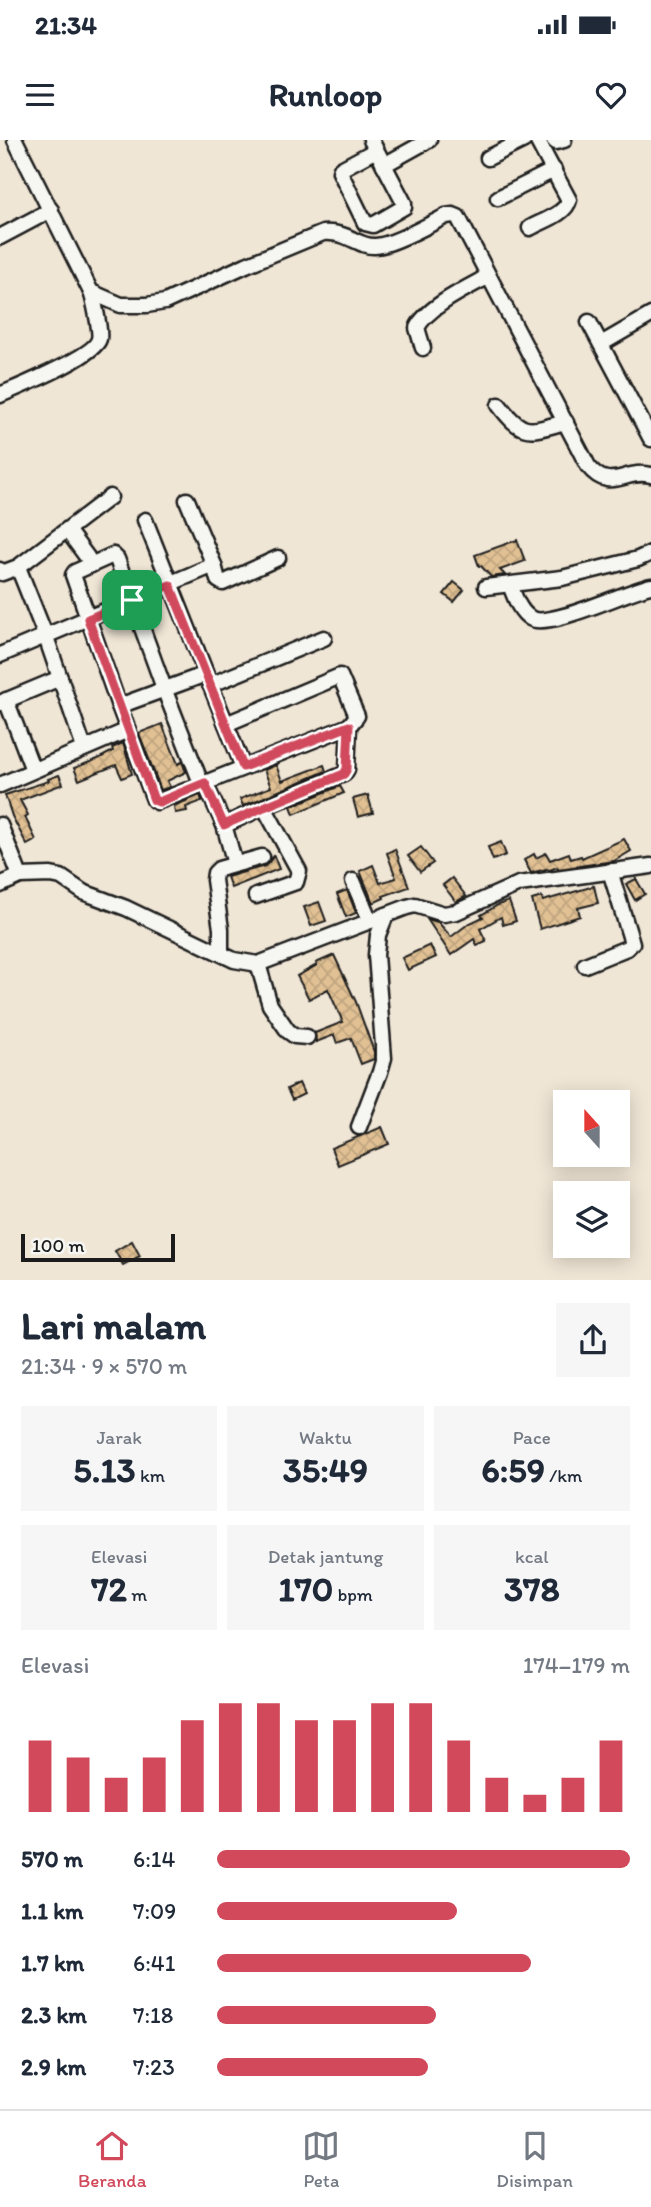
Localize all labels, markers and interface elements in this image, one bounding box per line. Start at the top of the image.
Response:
text: 21:34 [35,9,97,41]
icon: menu [21,76,59,114]
text: Runloop [269,76,382,114]
icon: heart [592,76,630,114]
pin [102,570,162,630]
icon: arrive [113,581,151,619]
north arrow [553,1090,630,1167]
map controls [553,1090,630,1258]
button: layers [553,1181,630,1258]
scale bar [21,1230,175,1262]
text: 100 m [32,1234,84,1257]
text: Lari malam [21,1303,206,1349]
button: share [556,1303,630,1377]
text: 21:34 · 9 × 570 m [21,1352,187,1380]
text: Jarak [96,1426,142,1449]
text: Waktu [299,1426,352,1449]
text: Pace [513,1426,551,1449]
text: 5.13 [73,1449,136,1491]
text: 35:49 [283,1449,368,1491]
text: 6:59 [481,1449,545,1491]
text: km [136,1464,165,1487]
text: /km [545,1464,582,1487]
text: Elevasi [91,1545,147,1568]
text: Detak jantung [268,1545,383,1568]
text: kcal [515,1545,549,1568]
text: 72 [91,1568,127,1610]
text: 170 [278,1568,333,1610]
text: 378 [504,1568,560,1610]
text: m [127,1583,147,1606]
text: bpm [333,1583,373,1606]
text: Elevasi [21,1651,89,1679]
text: 174–179 m [523,1651,630,1679]
text: 570 m [21,1845,83,1873]
text: 6:14 [133,1845,175,1873]
text: 1.1 km [21,1897,84,1925]
text: 7:09 [133,1897,176,1925]
text: 1.7 km [21,1949,84,1977]
text: 6:41 [133,1949,175,1977]
text: 2.3 km [21,2001,87,2029]
text: 7:18 [133,2001,173,2029]
text: 2.9 km [21,2053,86,2081]
text: 7:23 [133,2053,175,2081]
tab: Beranda [78,2127,147,2192]
tab: Peta [302,2127,340,2192]
tab: Disimpan [496,2127,573,2192]

